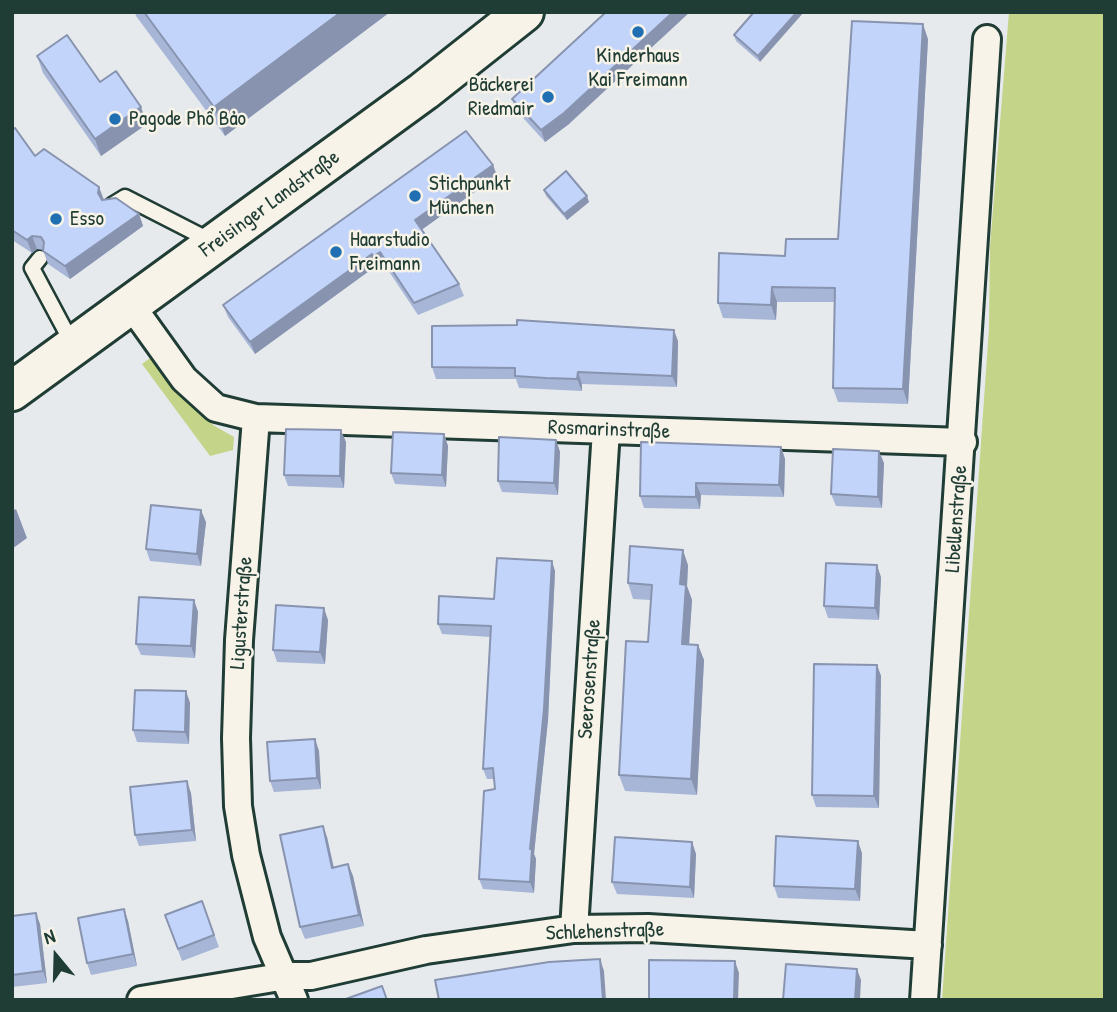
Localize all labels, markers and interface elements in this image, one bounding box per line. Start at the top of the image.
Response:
marker: Kinderhaus Kai Freimann [630,24,646,40]
place label: Kinderhaus Kai Freimann [588,43,688,93]
place label: Bäckerei Riedmair [468,72,534,122]
marker: Bäckerei Riedmair [540,89,556,105]
place label: Pagode Phổ Bảo [129,106,246,132]
marker: Pagode Phổ Bảo [107,111,123,127]
street label: Freisinger Landstraße [195,145,345,263]
place label: Stichpunkt München [429,171,510,221]
marker: Stichpunkt München [407,188,423,204]
place label: Esso [70,206,104,232]
marker: Esso [48,211,64,227]
place label: Haarstudio Freimann [350,227,429,277]
marker: Haarstudio Freimann [328,244,344,260]
street label: Rosmarinstraße [548,415,670,445]
street label: Libellenstraße [941,464,973,574]
street label: Ligusterstraße [225,556,259,670]
street label: Seerosenstraße [573,618,607,740]
street label: Schlehenstraße [545,917,665,947]
north arrow [21,921,91,991]
text: N [40,922,58,950]

